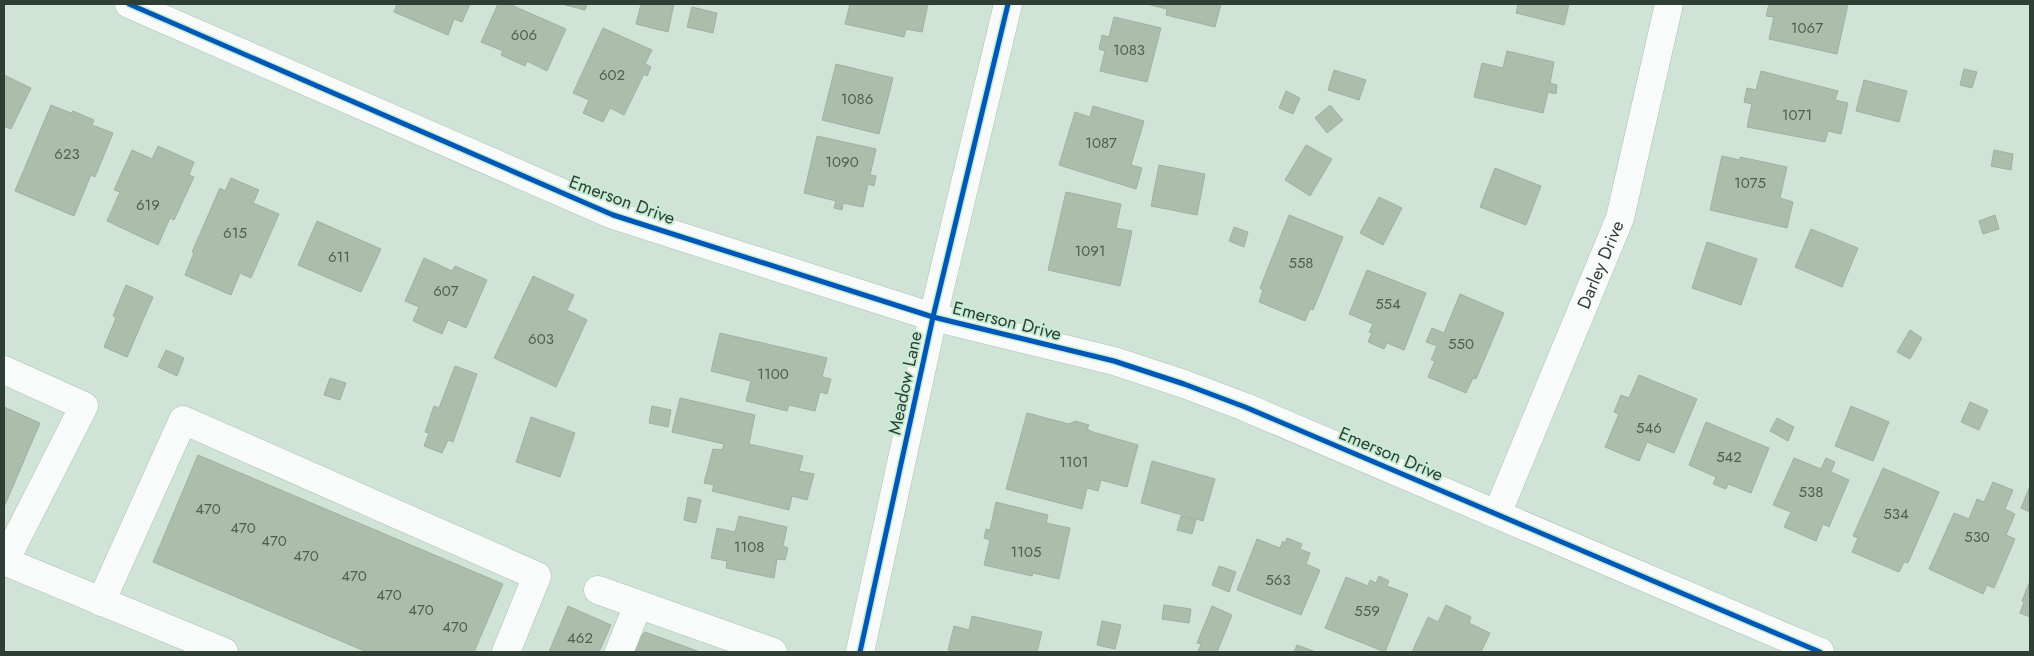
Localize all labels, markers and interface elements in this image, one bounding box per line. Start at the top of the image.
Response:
house number: 1067 [1791,17,1823,39]
house number: 606 [511,24,537,46]
house number: 1083 [1113,39,1145,61]
house number: 602 [599,64,625,86]
house number: 1086 [841,88,873,110]
house number: 1071 [1782,104,1812,126]
house number: 1087 [1085,132,1117,154]
house number: 623 [54,143,80,165]
house number: 1090 [825,151,859,173]
street label: Emerson Drive [565,169,679,231]
house number: 1075 [1734,172,1766,194]
house number: 619 [136,194,160,216]
street label: Darley Drive [1571,216,1631,313]
house number: 615 [223,222,247,244]
house number: 1091 [1074,240,1106,262]
house number: 611 [328,246,350,268]
house number: 558 [1288,252,1314,274]
house number: 607 [433,280,459,302]
house number: 554 [1375,293,1401,315]
street label: Emerson Drive [950,295,1064,347]
house number: 603 [528,328,554,350]
street label: Meadow Lane [881,329,929,437]
house number: 550 [1448,333,1474,355]
house number: 1100 [757,363,789,385]
house number: 546 [1636,417,1662,439]
street label: Emerson Drive [1335,420,1447,488]
house number: 542 [1716,446,1742,468]
house number: 1101 [1059,451,1089,473]
house number: 538 [1799,481,1823,503]
house number: 470 [195,498,221,520]
house number: 534 [1883,503,1909,525]
house number: 470 [230,517,256,539]
house number: 530 [1964,526,1990,548]
house number: 470 [261,530,287,552]
house number: 1108 [734,536,764,558]
house number: 1105 [1011,541,1041,563]
house number: 470 [293,545,319,567]
house number: 470 [341,565,367,587]
house number: 563 [1265,569,1291,591]
house number: 470 [376,584,402,606]
house number: 470 [408,599,434,621]
house number: 559 [1354,600,1380,622]
house number: 470 [442,616,468,638]
house number: 462 [567,627,593,649]

